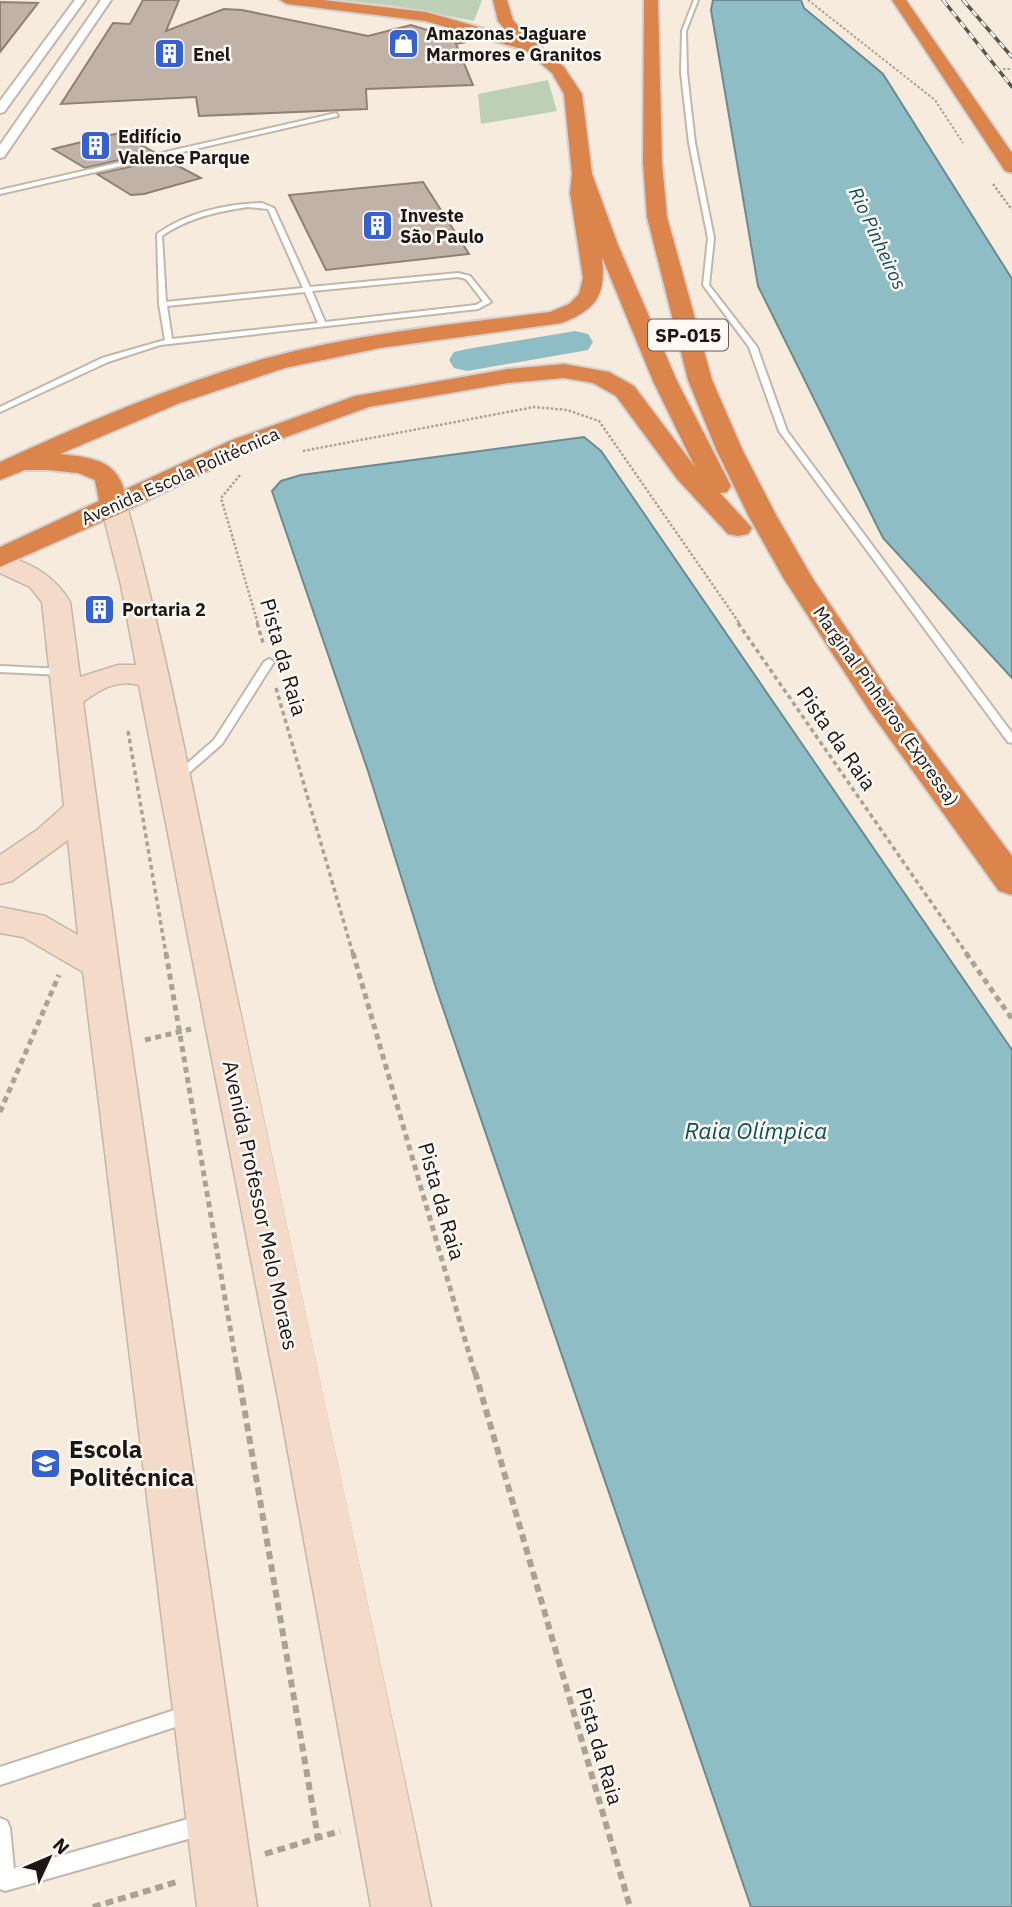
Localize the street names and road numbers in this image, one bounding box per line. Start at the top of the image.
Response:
road number: SP-015 [648,320,728,350]
street label: Avenida Escola Politécnica [77,422,283,530]
street label: Pista da Raia [254,595,314,719]
street label: Marginal Pinheiros (Expressa) [808,602,964,810]
street label: Pista da Raia [791,680,883,796]
street label: Avenida Professor Melo Moraes [217,1058,305,1352]
street label: Pista da Raia [412,1139,472,1263]
street label: Pista da Raia [570,1684,630,1808]

